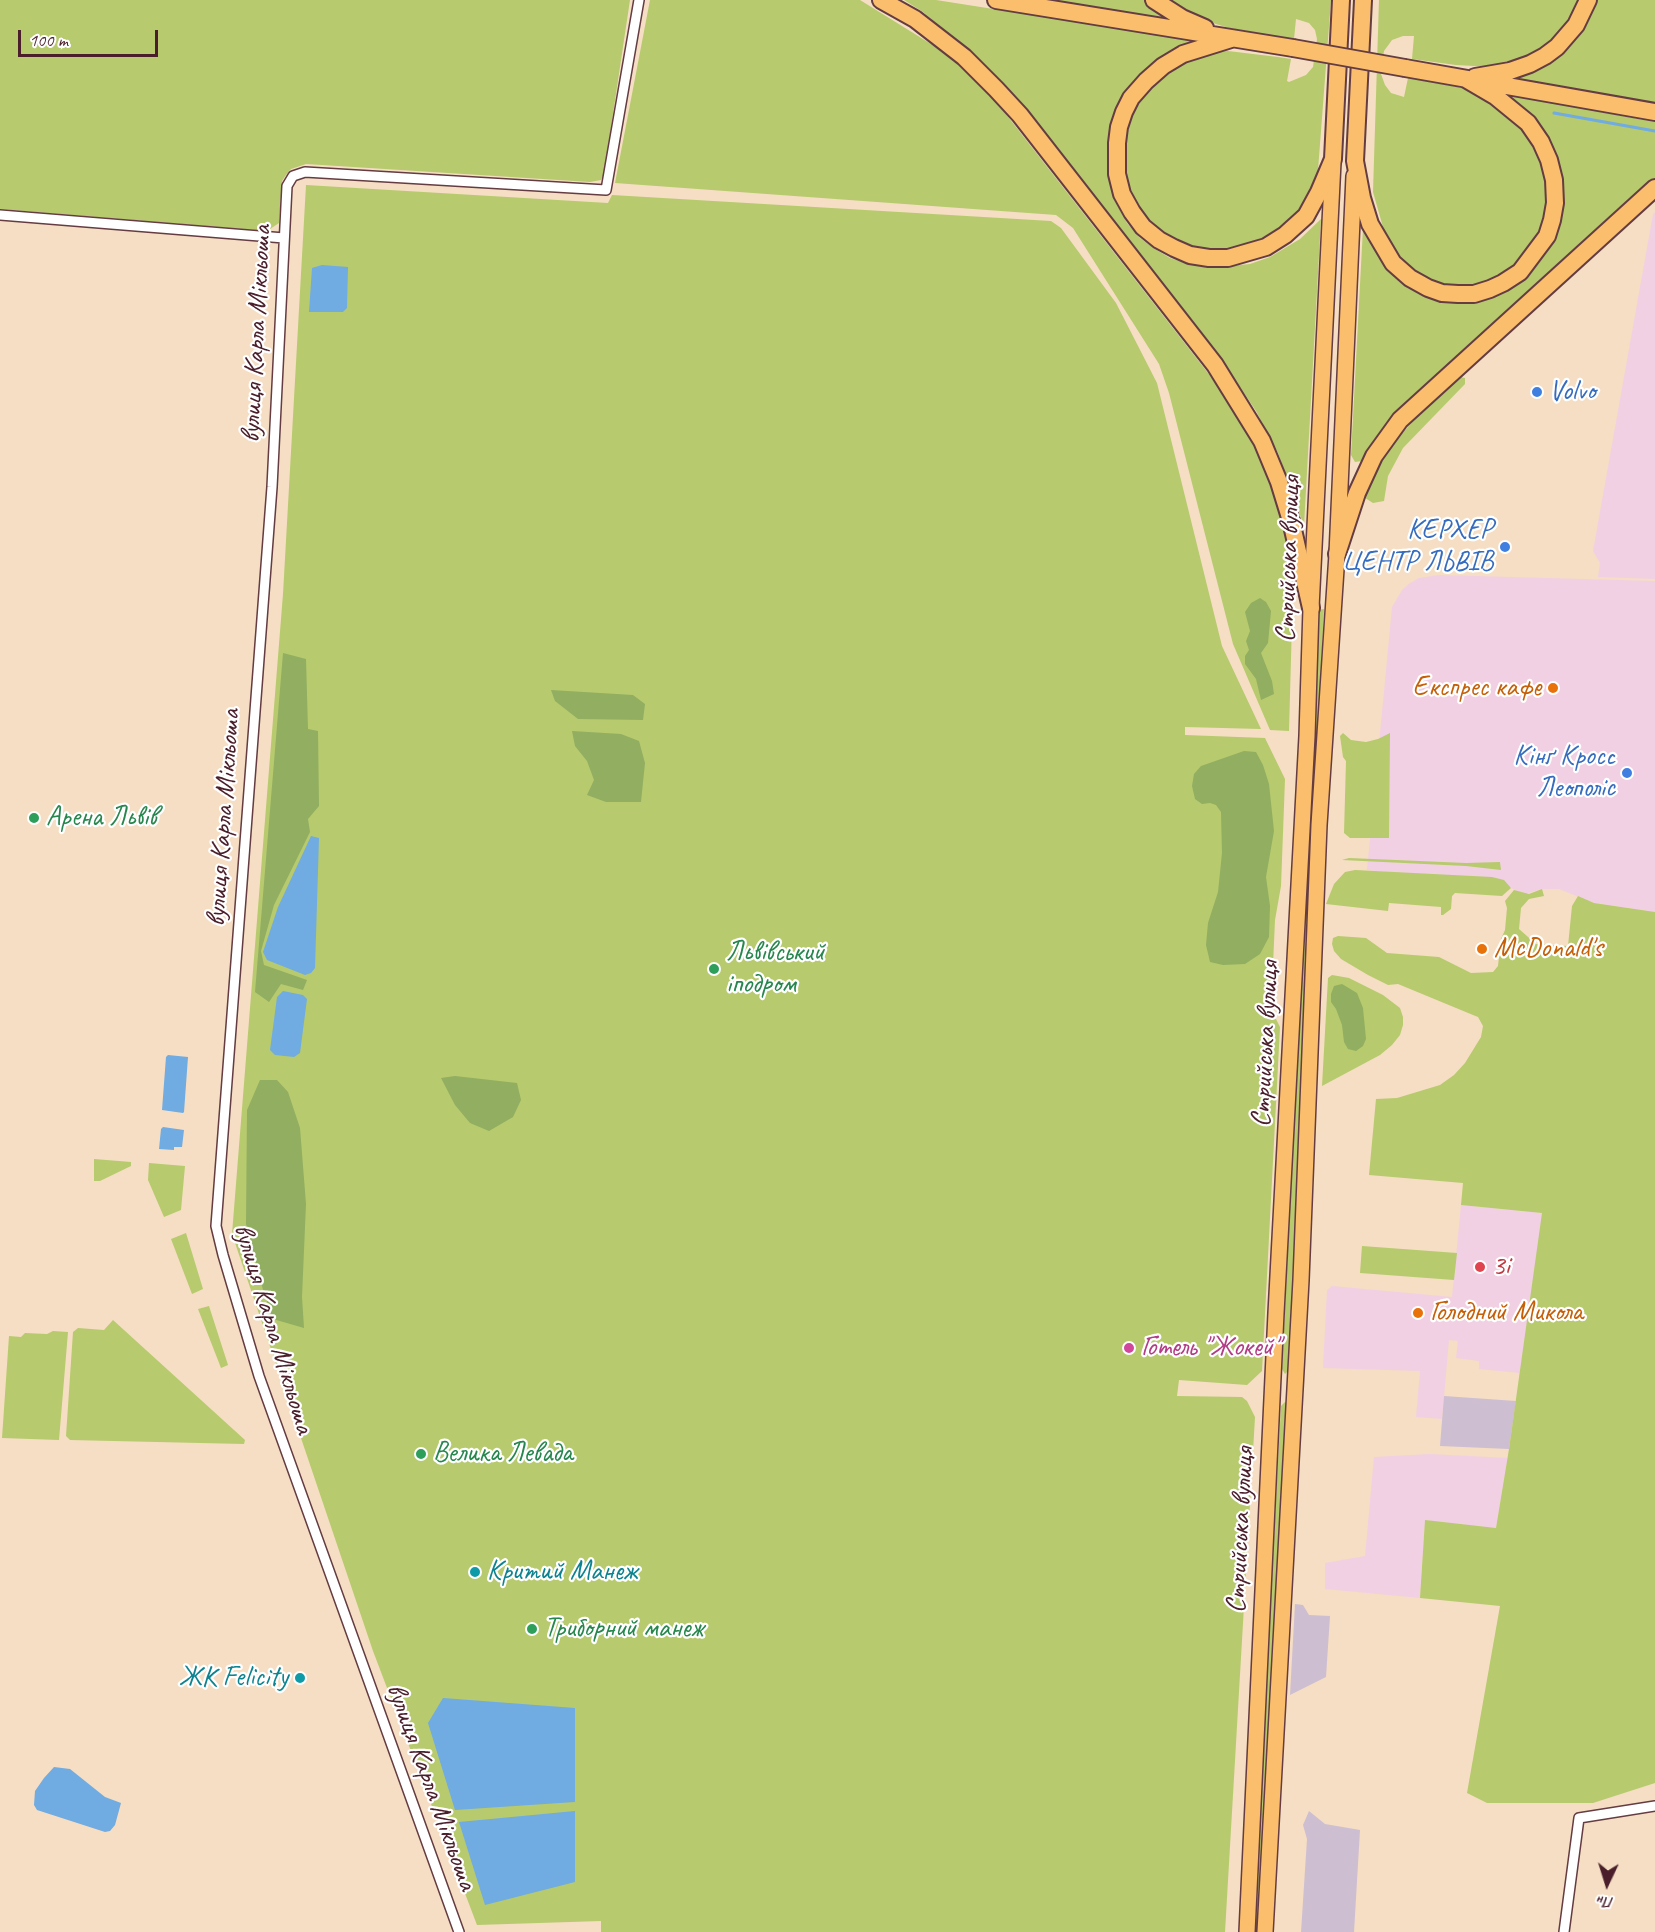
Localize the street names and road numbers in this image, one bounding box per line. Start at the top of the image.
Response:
street label: вулиця Карла Мікльоша [235,224,279,444]
street label: Стрийська вулиця [1269,475,1309,643]
street label: вулиця Карла Мікльоша [200,708,248,928]
street label: Стрийська вулиця [1245,960,1287,1128]
street label: вулиця Карла Мікльоша [225,1220,321,1438]
street label: Стрийська вулиця [1220,1446,1262,1614]
street label: вулиця Карла Мікльоша [378,1679,484,1895]

